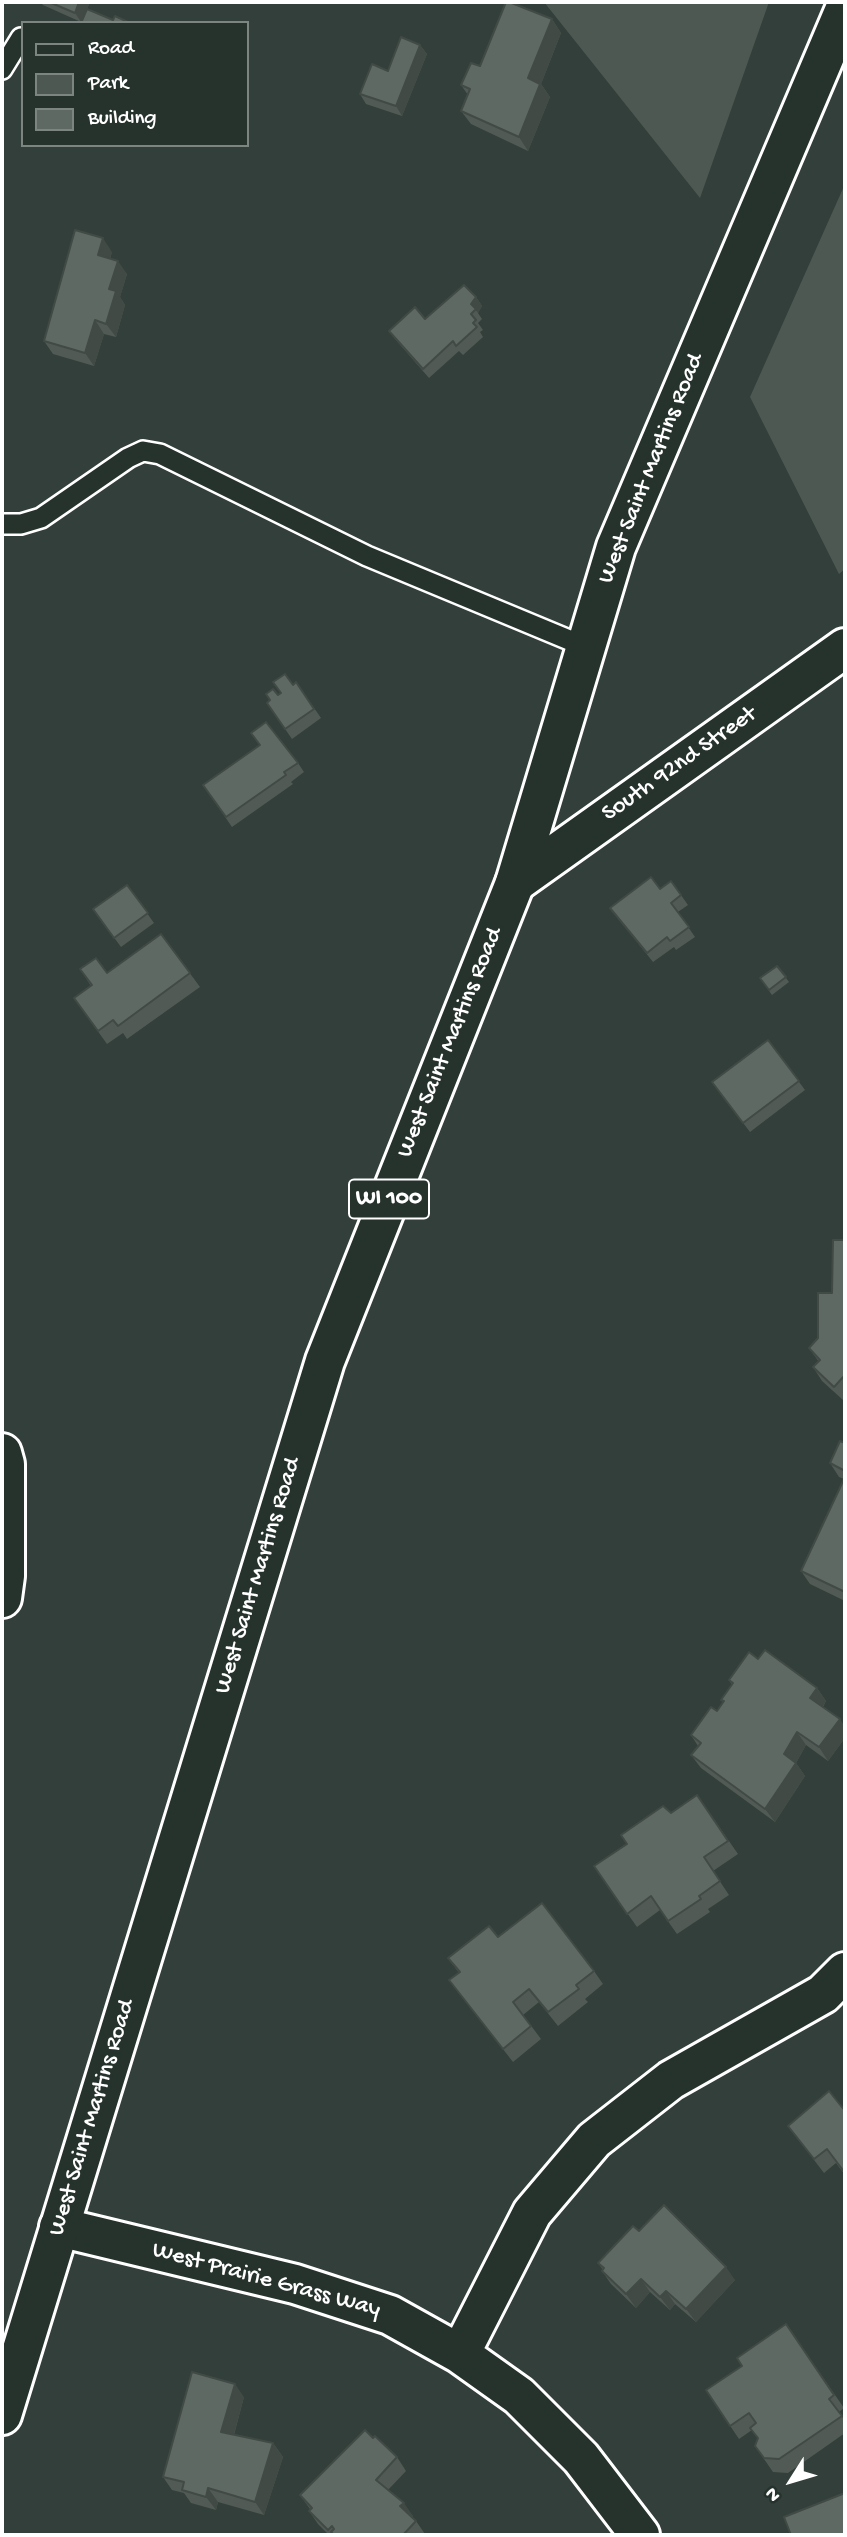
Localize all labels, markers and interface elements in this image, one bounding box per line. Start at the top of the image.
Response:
legend [21,21,248,147]
text: Road [88,37,134,62]
text: Park [88,72,128,97]
text: Building [88,107,157,132]
street label: West Saint Martins Road [593,350,711,588]
street label: South 92nd Street [597,701,763,829]
street label: West Saint Martins Road [392,924,510,1162]
road number: WI 100 [349,1180,429,1218]
street label: West Saint Martins Road [209,1454,309,1698]
street label: West Saint Martins Road [43,1996,143,2240]
street label: West Prairie Grass Way [149,2237,383,2325]
north arrow [756,2446,826,2516]
text: N [761,2482,787,2506]

